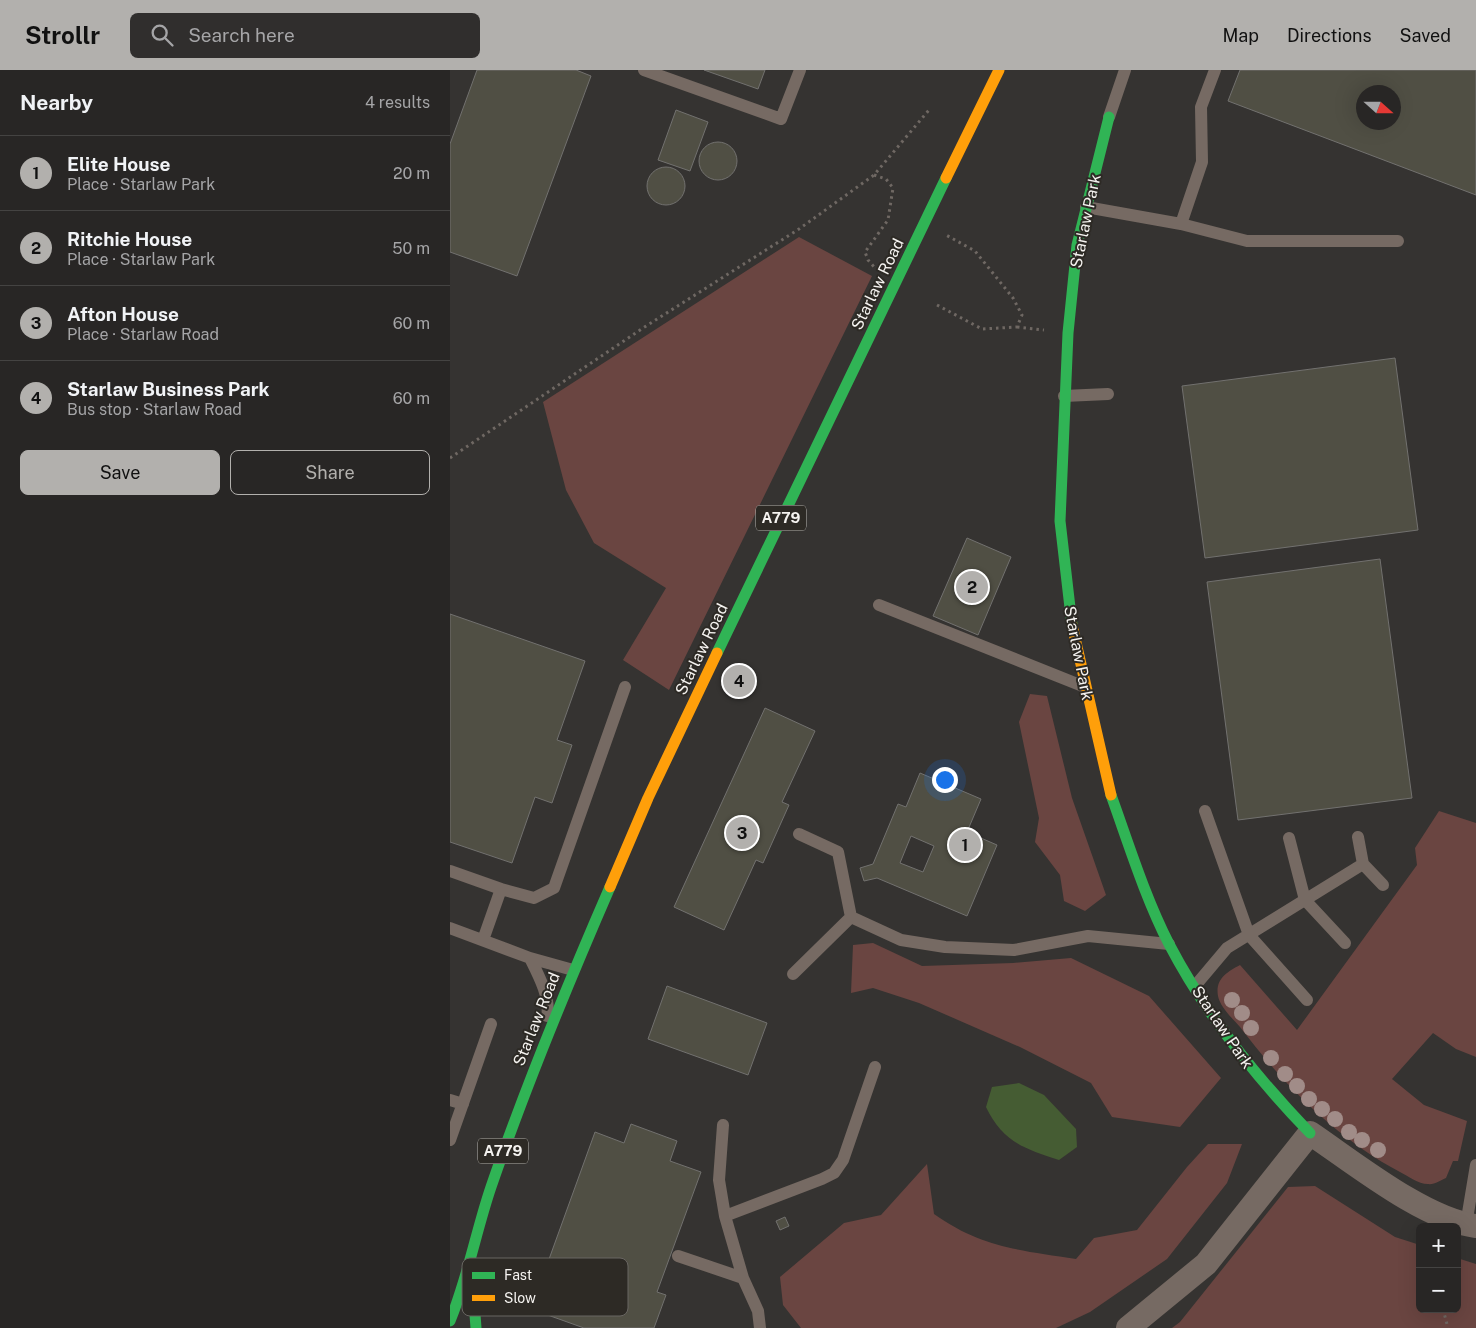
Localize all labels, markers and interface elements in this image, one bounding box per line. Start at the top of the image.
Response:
search box [130,13,480,58]
text: Strollr [25,21,100,49]
icon: search [148,21,176,49]
text: Search here [188,24,295,46]
text: Map [1222,25,1259,46]
text: Directions [1287,25,1372,46]
text: Saved [1400,25,1451,46]
north arrow [1356,85,1401,130]
text: Nearby [20,90,93,115]
text: 4 results [365,93,430,112]
text: Elite House [67,153,170,175]
text: 1 [33,164,39,183]
text: 20 m [393,164,430,183]
street label: Starlaw Park [1066,172,1105,270]
text: Place · Starlaw Park [67,175,215,194]
text: Ritchie House [67,228,192,250]
street label: Starlaw Road [847,235,908,333]
text: 2 [31,239,41,258]
text: 50 m [392,239,430,258]
text: Place · Starlaw Park [67,250,215,269]
text: Afton House [67,303,179,325]
text: 3 [31,314,41,333]
text: 60 m [393,314,430,333]
text: Place · Starlaw Road [67,325,219,344]
text: Starlaw Business Park [67,378,270,400]
text: 4 [31,389,41,408]
text: 60 m [393,389,430,408]
text: Bus stop · Starlaw Road [67,400,242,419]
button: Save [20,450,220,495]
button: Share [230,450,430,495]
road number: A779 [756,506,806,530]
pin: 2 [956,568,988,606]
street label: Starlaw Road [671,600,732,698]
street label: Starlaw Park [1060,604,1097,702]
pin: 4 [723,662,755,700]
your location [932,767,958,793]
pin: 3 [726,814,758,852]
pin: 1 [949,826,981,864]
street label: Starlaw Road [509,970,564,1069]
street label: Starlaw Park [1188,982,1257,1072]
road number: A779 [478,1138,528,1164]
map controls [1416,1223,1461,1313]
button: + [1416,1223,1461,1268]
legend [462,1258,628,1316]
text: Fast [504,1267,532,1283]
button: − [1416,1268,1461,1313]
text: Slow [504,1290,536,1306]

